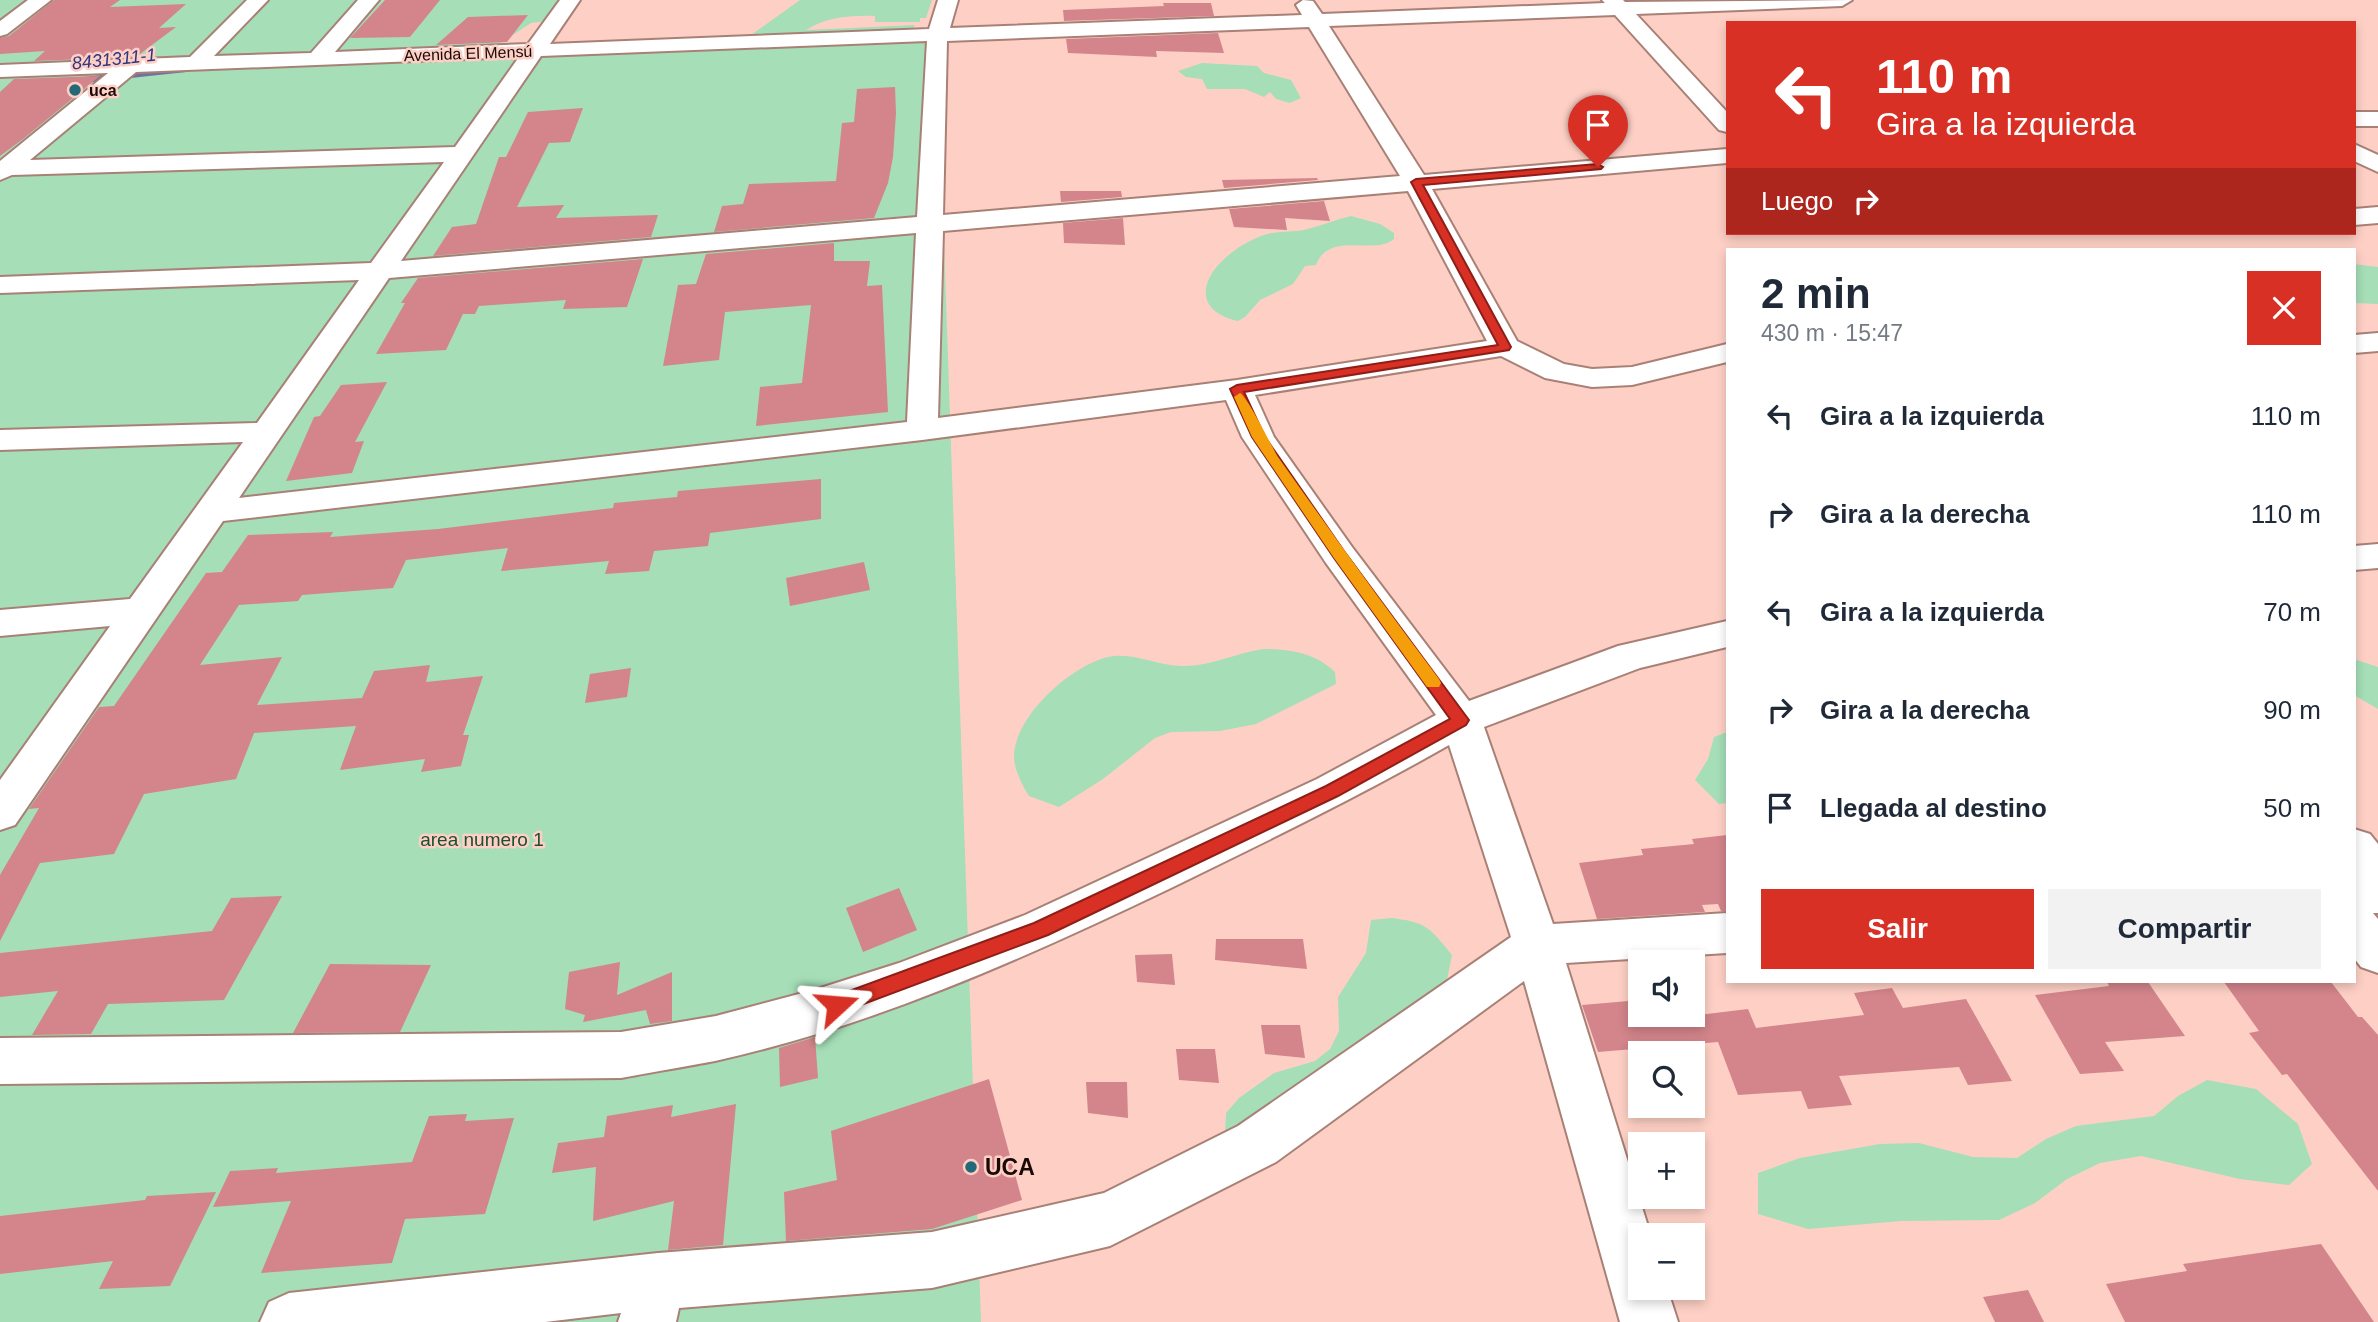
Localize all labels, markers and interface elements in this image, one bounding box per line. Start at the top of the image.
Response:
street label: Avenida El Mensú [403,43,533,64]
water label: 8431311-1 [71,45,157,73]
icon: left [1761,49,1852,140]
text: 110 m [1876,49,2012,103]
marker: uca [67,82,83,98]
place label: uca [89,82,117,99]
pin [1568,95,1628,167]
icon: arrive [1579,106,1617,144]
text: Gira a la izquierda [1876,106,2136,142]
icon: right [1847,182,1885,220]
text: Luego [1761,186,1833,216]
text: 2 min [1761,270,1871,317]
button: close [2247,271,2321,345]
text: 430 m · 15:47 [1761,320,1903,346]
icon: left [1761,397,1799,435]
text: Gira a la izquierda [1820,401,2044,431]
text: 110 m [2251,401,2321,431]
icon: right [1761,495,1799,533]
text: Gira a la derecha [1820,499,2030,529]
text: 110 m [2251,499,2321,529]
icon: left [1761,593,1799,631]
text: Gira a la izquierda [1820,597,2044,627]
text: 70 m [2263,597,2321,627]
icon: right [1761,691,1799,729]
text: Gira a la derecha [1820,695,2030,725]
text: 90 m [2263,695,2321,725]
icon: arrive [1761,789,1799,827]
text: Llegada al destino [1820,793,2047,823]
text: 50 m [2263,793,2321,823]
park label: area numero 1 [420,829,544,850]
button: Salir [1761,889,2034,969]
button: Compartir [2048,889,2321,969]
map controls [1628,950,1705,1300]
button: sound [1628,950,1705,1027]
position arrow [800,968,874,1042]
button: search [1628,1041,1705,1118]
button: + [1628,1132,1705,1209]
place label: UCA [985,1154,1035,1180]
marker: UCA [963,1159,979,1175]
button: − [1628,1223,1705,1300]

